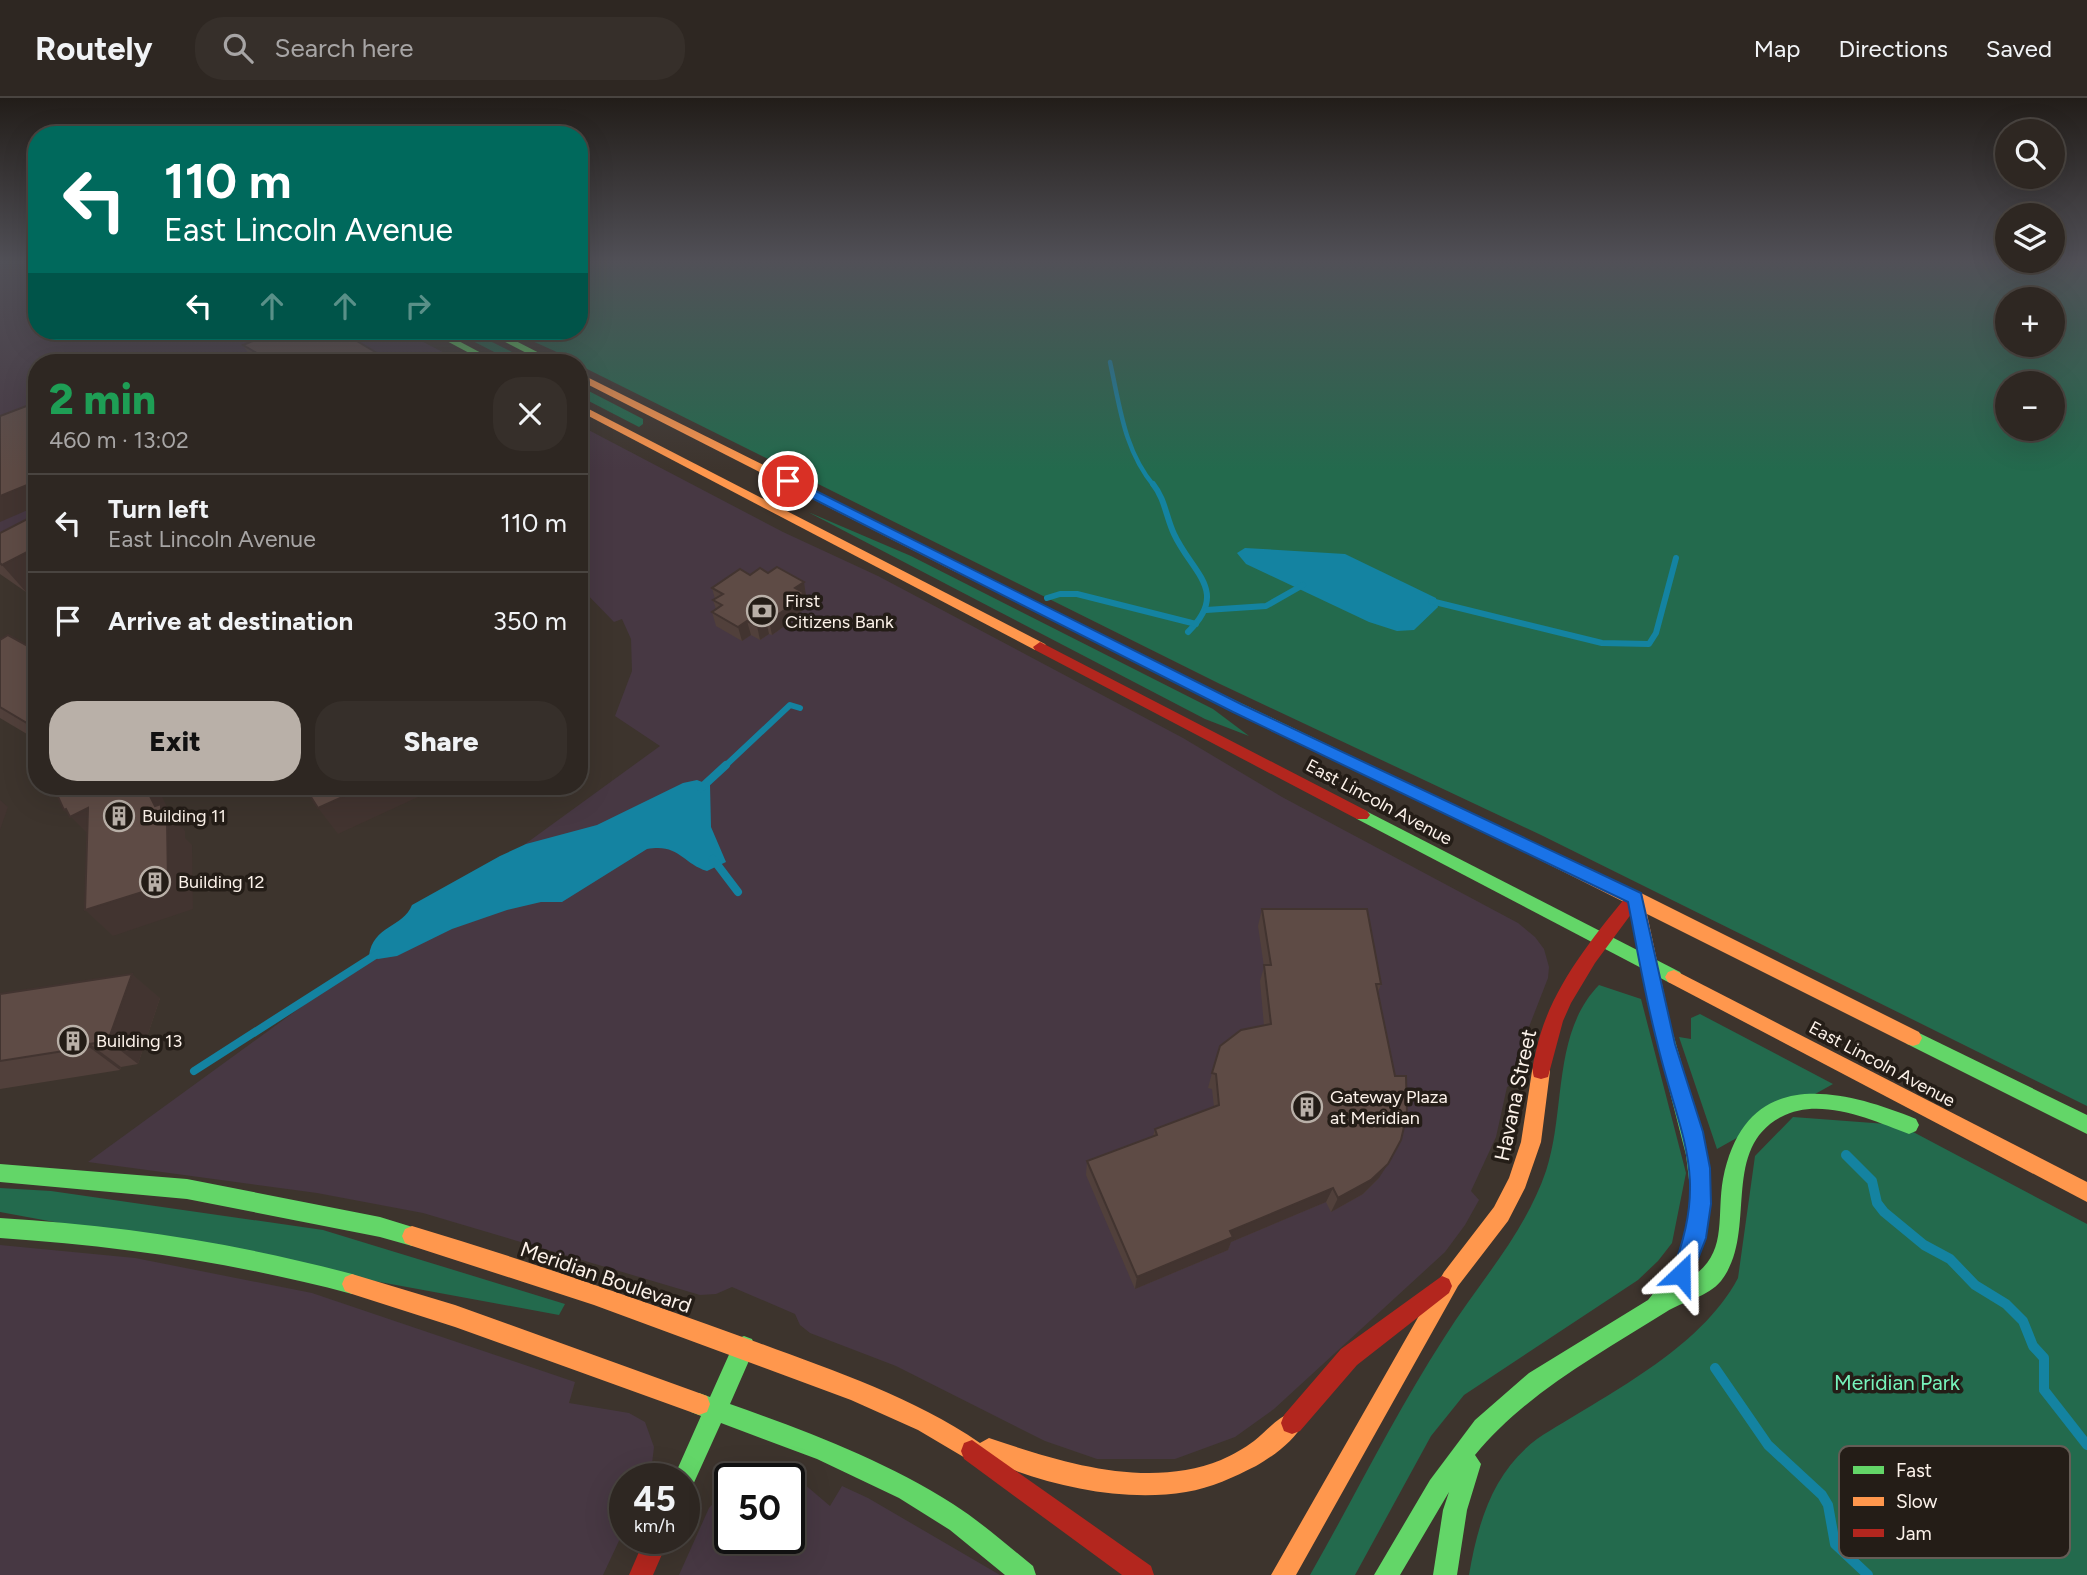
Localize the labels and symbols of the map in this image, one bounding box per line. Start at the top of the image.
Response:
pin [758,451,818,511]
place label: First Citizens Bank [785,590,894,633]
bank icon: First Citizens Bank [745,594,779,628]
street label: East Lincoln Avenue [1302,754,1456,850]
building icon: Building 11 [102,799,136,833]
place label: Building 11 [142,805,226,827]
building icon: Building 12 [138,865,172,899]
place label: Building 12 [178,871,264,893]
street label: East Lincoln Avenue [1805,1016,1959,1112]
building icon: Building 13 [56,1024,90,1058]
street label: Havana Street [1489,1027,1541,1163]
place label: Building 13 [96,1030,182,1052]
place label: Gateway Plaza at Meridian [1330,1086,1448,1129]
building icon: Gateway Plaza at Meridian [1290,1090,1324,1124]
street label: Meridian Boulevard [517,1236,695,1318]
position arrow [1644,1237,1718,1311]
park label: Meridian Park [1834,1370,1961,1395]
legend [1839,1446,2070,1558]
text: Fast [1896,1459,1932,1482]
speed limit sign: 50 [714,1463,805,1554]
text: Slow [1896,1490,1938,1513]
text: Jam [1896,1522,1932,1545]

